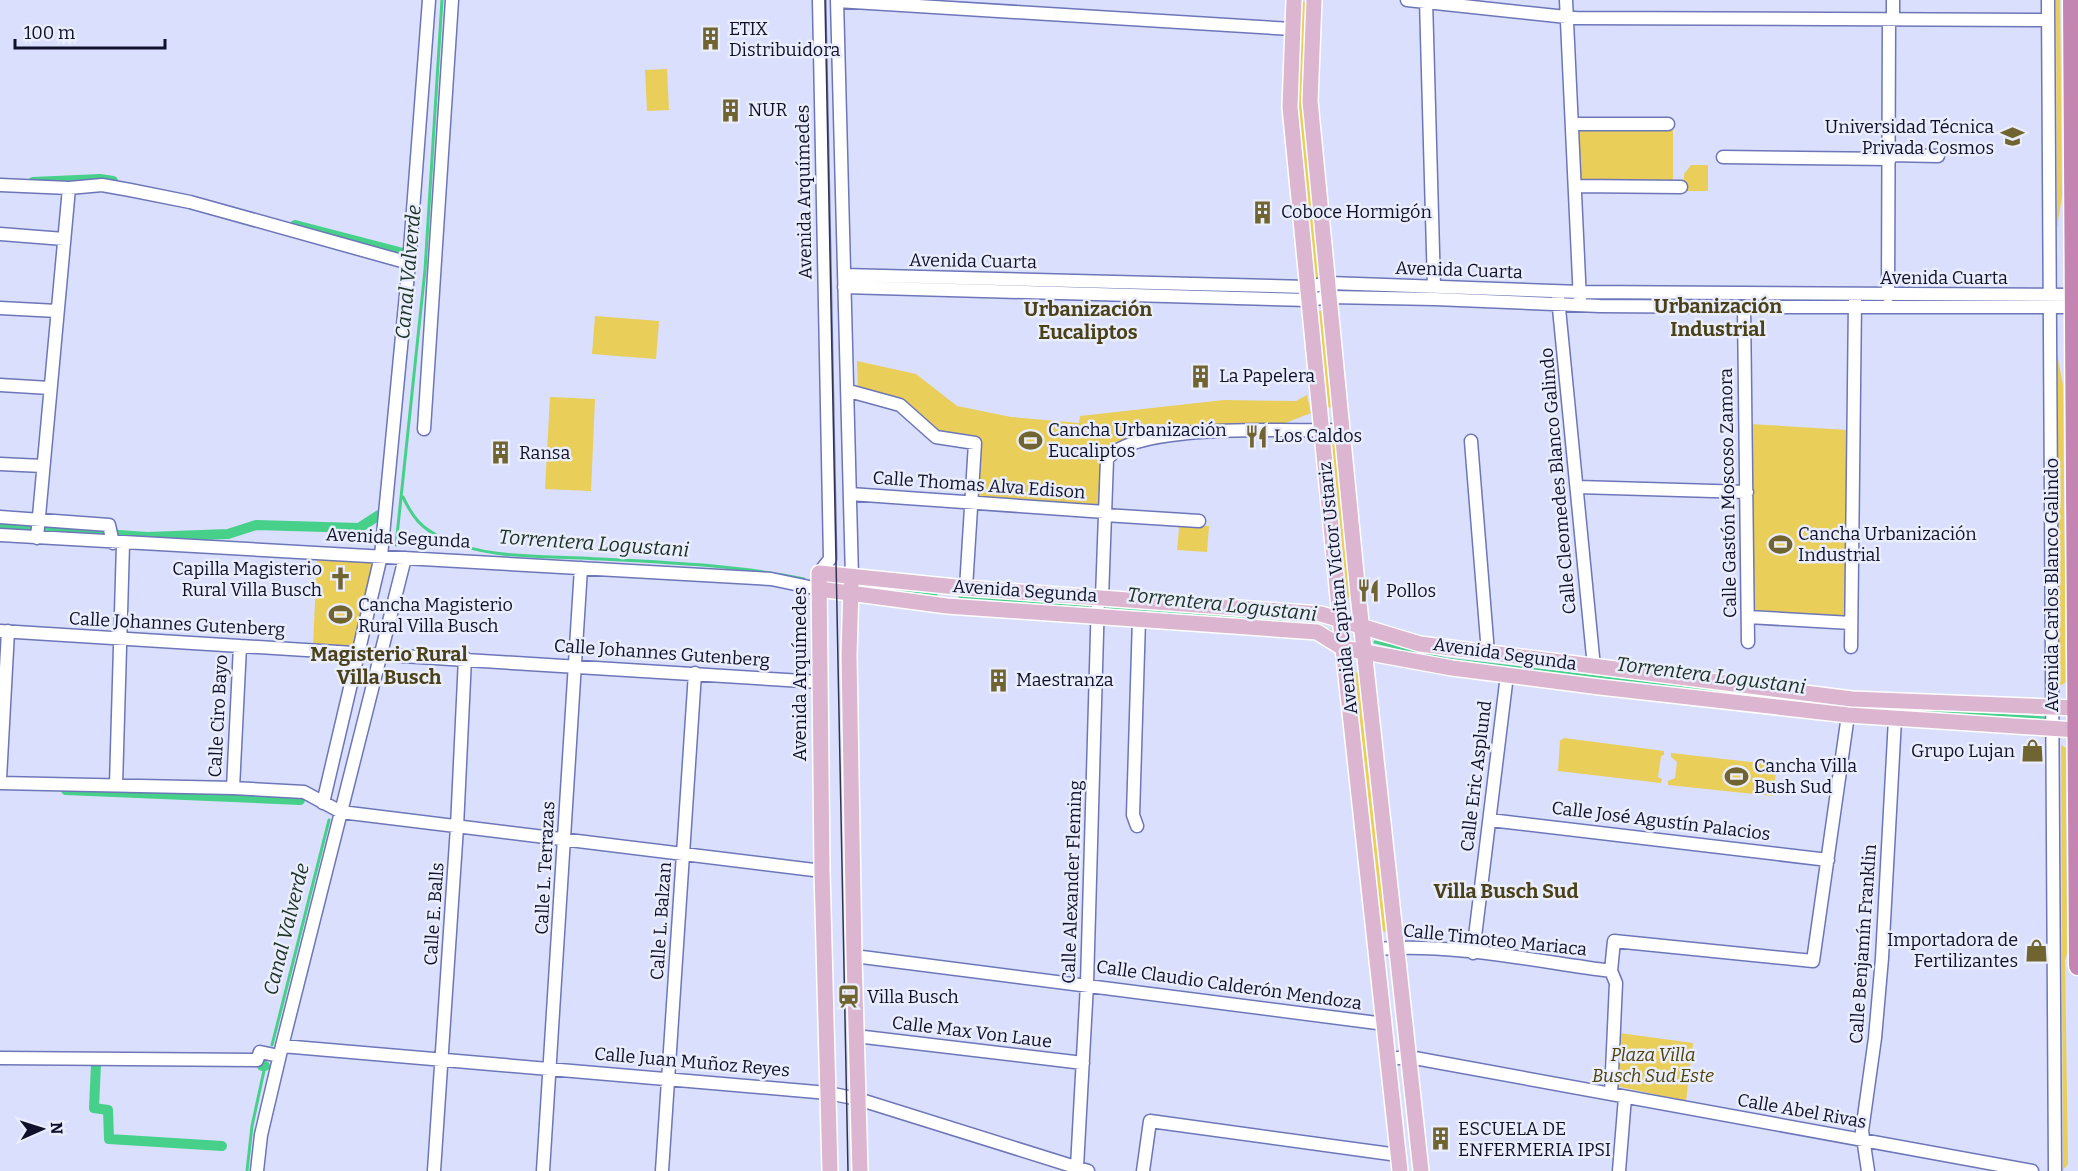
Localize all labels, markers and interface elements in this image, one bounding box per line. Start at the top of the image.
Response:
scale bar [15,12,165,50]
place label: ETIX Distribuidora [729,18,841,61]
text: 100 m [24,22,75,44]
building icon: ETIX Distribuidora [698,26,724,52]
building icon: NUR [717,97,743,123]
place label: NUR [748,99,787,121]
street label: Avenida Arquímedes [791,105,817,279]
place label: Universidad Técnica Privada Cosmos [1825,116,1994,159]
school or university icon: Universidad Técnica Privada Cosmos [1999,124,2025,150]
building icon: Coboce Hormigón [1250,199,1276,225]
place label: Coboce Hormigón [1281,201,1432,223]
water label: Canal Valverde [390,204,426,340]
street label: Avenida Cuarta [909,249,1037,273]
street label: Avenida Cuarta [1395,257,1523,283]
street label: Avenida Cuarta [1880,267,2008,289]
district label: Urbanización Industrial [1654,294,1782,341]
district label: Urbanización Eucaliptos [1024,297,1152,344]
street label: Calle Cleomedes Blanco Galindo [1535,347,1581,615]
building icon: La Papelera [1188,363,1214,389]
place label: La Papelera [1219,365,1315,387]
street label: Calle Gastón Moscoso Zamora [1715,368,1741,618]
place label: Cancha Urbanización Eucaliptos [1048,419,1227,462]
restaurant icon: Los Caldos [1243,423,1269,449]
place label: Los Caldos [1274,425,1362,447]
sports icon: Cancha Urbanización Eucaliptos [1017,427,1043,453]
building icon: Ransa [488,440,514,466]
place label: Ransa [519,442,570,464]
street label: Avenida Carlos Blanco Galindo [2041,458,2063,712]
street label: Avenida Capitan Víctor Ustariz [1314,461,1362,715]
street label: Calle Thomas Alva Edison [872,467,1087,503]
street label: Avenida Segunda [325,523,471,553]
place label: Cancha Urbanización Industrial [1798,523,1977,566]
water label: Torrentera Logustani [498,524,690,562]
sports icon: Cancha Urbanización Industrial [1767,531,1793,557]
place label: Capilla Magisterio Rural Villa Busch [172,558,322,601]
church icon: Capilla Magisterio Rural Villa Busch [327,566,353,592]
street label: Avenida Segunda [952,575,1098,607]
restaurant icon: Pollos [1355,578,1381,604]
place label: Pollos [1386,580,1436,602]
water label: Torrentera Logustani [1126,582,1318,626]
street label: Avenida Arquímedes [789,587,811,761]
place label: Cancha Magisterio Rural Villa Busch [358,594,513,637]
sports icon: Cancha Magisterio Rural Villa Busch [327,602,353,628]
street label: Calle Johannes Gutenberg [68,607,286,641]
street label: Avenida Segunda [1432,633,1578,675]
street label: Calle Johannes Gutenberg [553,634,771,672]
district label: Magisterio Rural Villa Busch [310,642,468,689]
water label: Torrentera Logustani [1615,651,1807,699]
street label: Calle Ciro Bayo [204,654,232,778]
building icon: Maestranza [985,667,1011,693]
place label: Maestranza [1016,669,1114,691]
street label: Calle Eric Asplund [1456,699,1496,853]
shop icon: Grupo Lujan [2020,738,2046,764]
place label: Grupo Lujan [1911,740,2016,762]
place label: Cancha Villa Bush Sud [1754,755,1857,798]
sports icon: Cancha Villa Bush Sud [1723,763,1749,789]
street label: Calle Alexander Fleming [1057,780,1087,984]
street label: Calle José Agustín Palacios [1550,797,1772,845]
street label: Calle L. Terrazas [531,801,559,935]
street label: Calle Benjamín Franklin [1845,843,1881,1045]
water label: Canal Valverde [258,861,314,997]
street label: Calle L. Balzan [646,861,676,981]
street label: Calle E. Balls [419,862,449,966]
district label: Villa Busch Sud [1433,879,1579,903]
street label: Calle Timoteo Mariaca [1402,919,1588,961]
place label: Importadora de Fertilizantes [1887,929,2018,972]
shop icon: Importadora de Fertilizantes [2023,937,2049,963]
street label: Calle Claudio Calderón Mendoza [1095,955,1363,1015]
station icon: Villa Busch [836,984,862,1010]
place label: Villa Busch [867,986,959,1008]
street label: Calle Max Von Laue [891,1011,1053,1053]
street label: Calle Juan Muñoz Reyes [593,1042,791,1082]
park label: Plaza Villa Busch Sud Este [1592,1044,1714,1087]
street label: Calle Abel Rivas [1736,1089,1868,1133]
north arrow [12,1099,72,1159]
place label: ESCUELA DE ENFERMERIA IPSI [1458,1118,1611,1161]
text: N [47,1122,66,1135]
building icon: ESCUELA DE ENFERMERIA IPSI [1427,1126,1453,1152]

